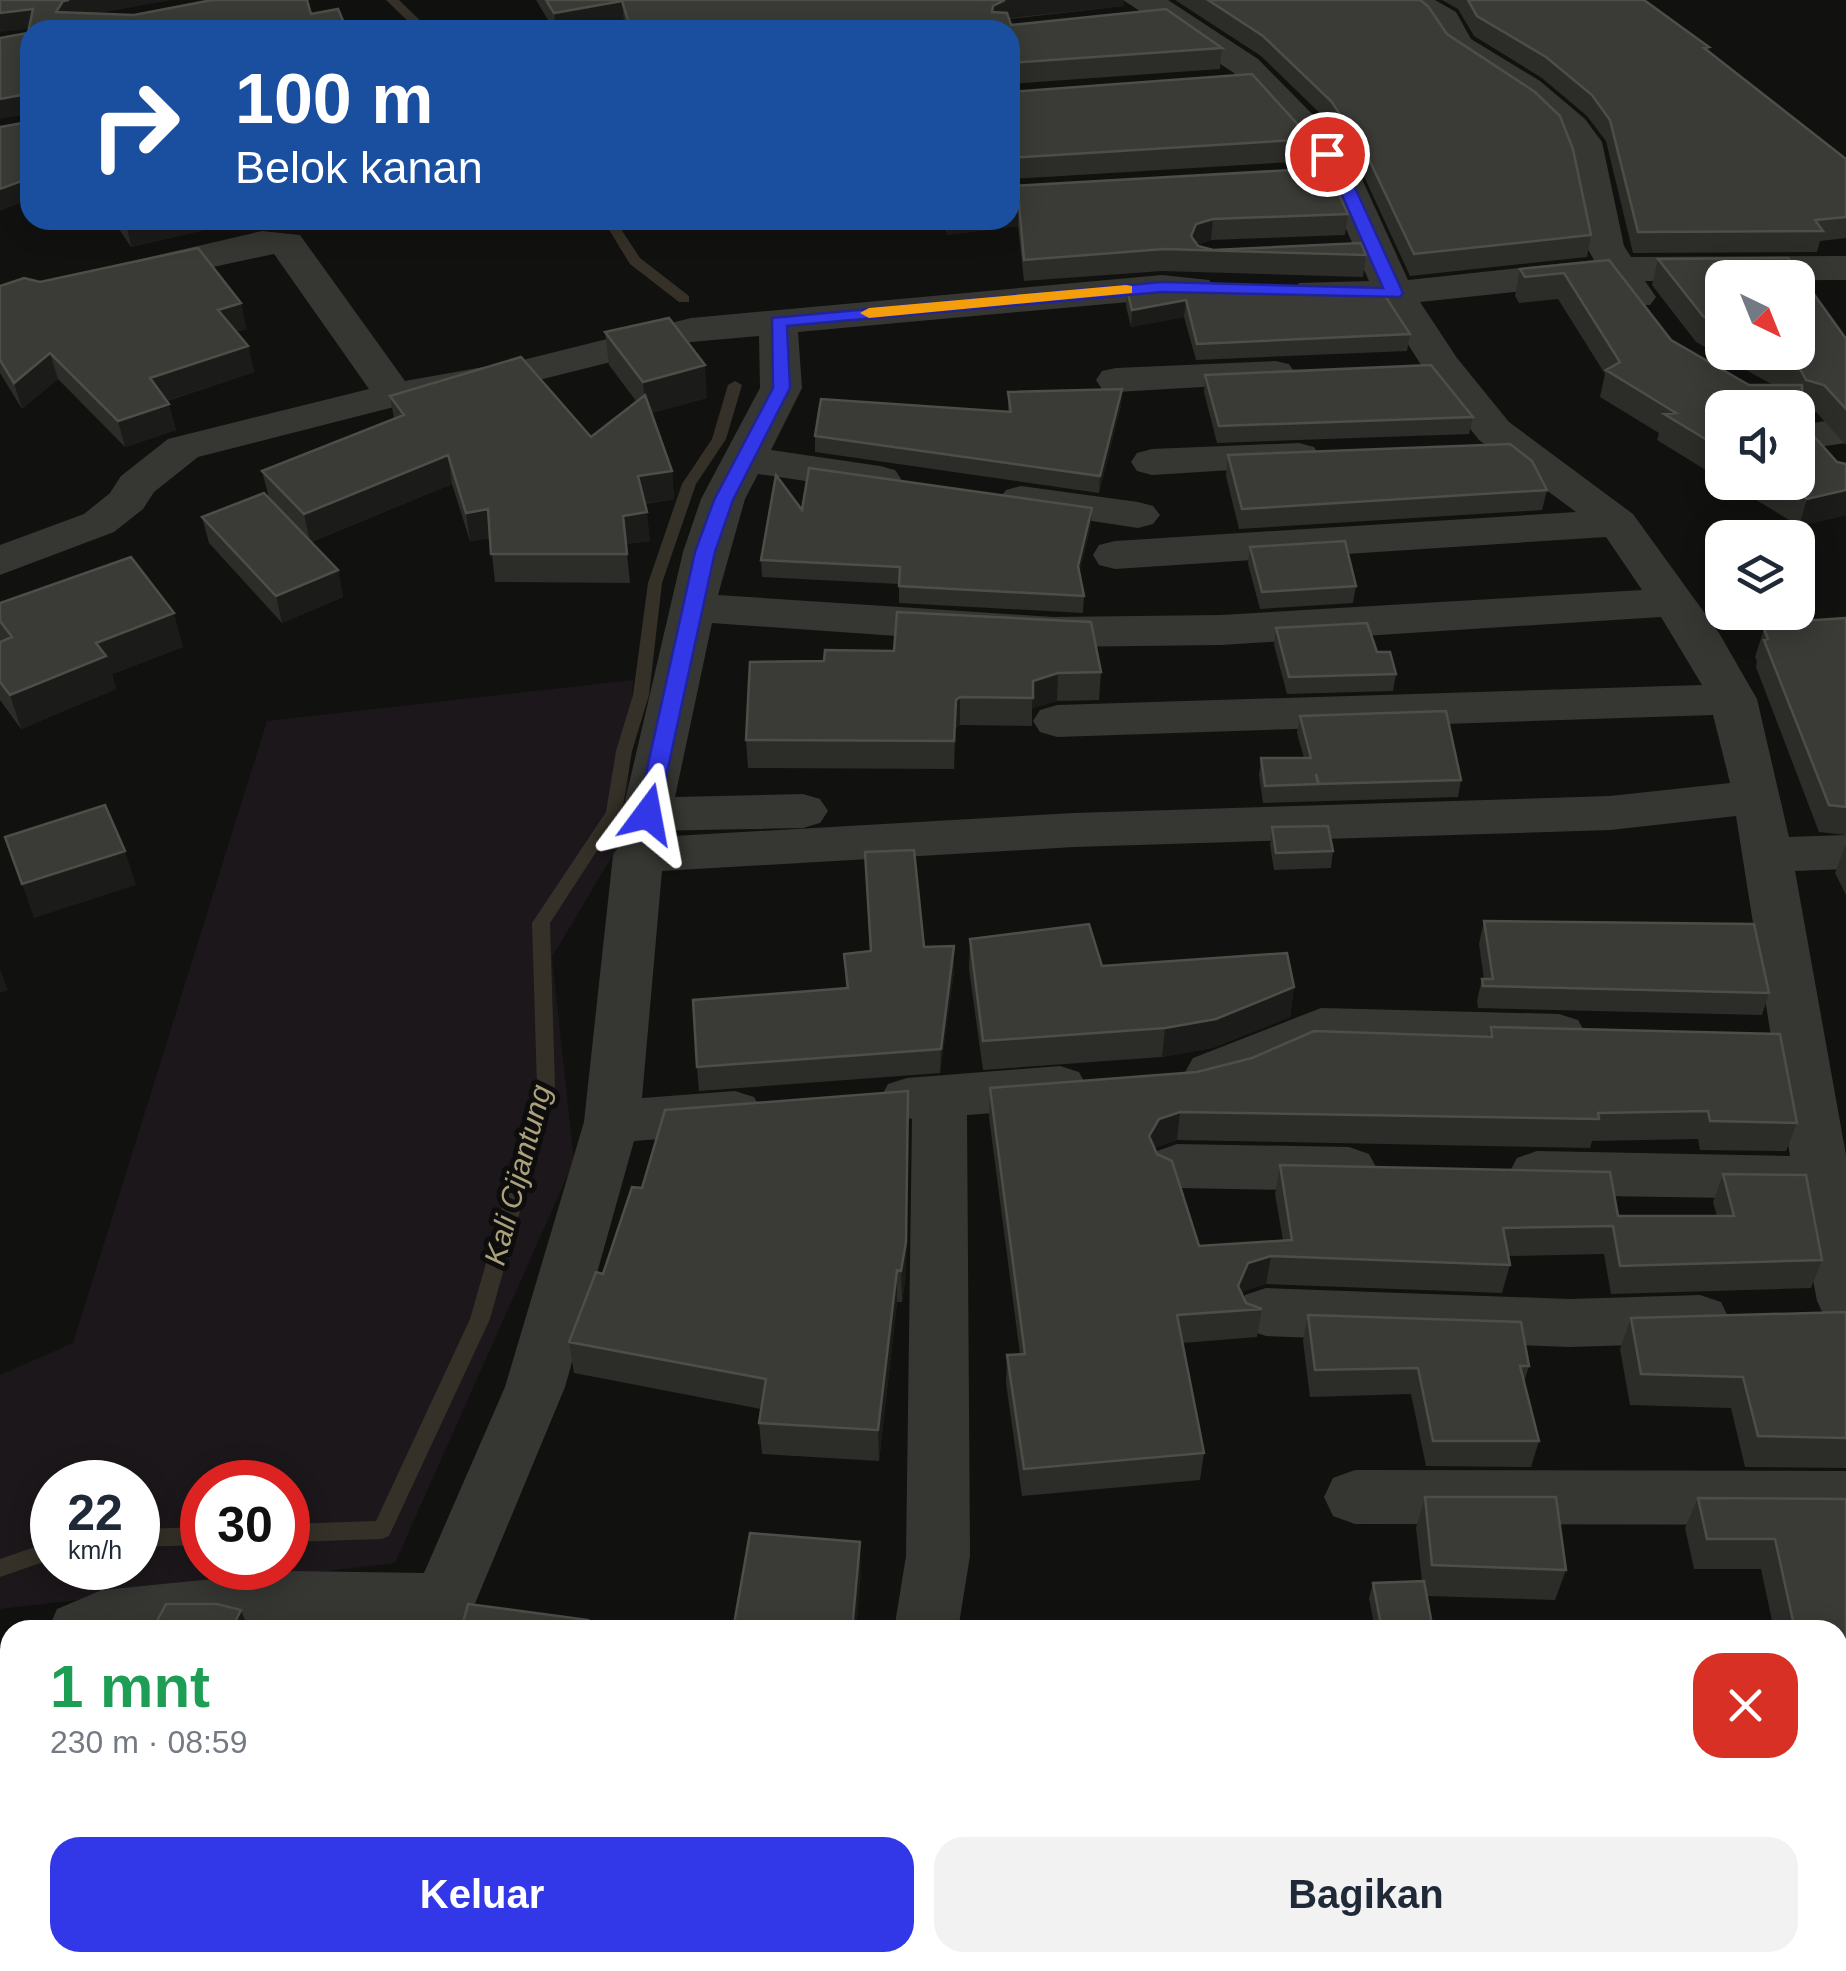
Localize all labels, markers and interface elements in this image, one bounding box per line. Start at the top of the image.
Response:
icon: right [70,60,200,190]
text: 100 m [235,60,433,138]
pin [1285,112,1370,197]
icon: arrive [1300,127,1355,182]
text: Belok kanan [235,142,483,193]
north arrow [1705,260,1815,370]
map controls [1705,260,1815,630]
button: sound [1705,390,1815,500]
button: layers [1705,520,1815,630]
position arrow [596,762,700,866]
water label: Kali Cijantung [478,1081,557,1269]
speed limit sign: 30 [180,1460,310,1590]
text: 22 [67,1485,123,1541]
text: km/h [68,1536,122,1564]
text: 1 mnt [50,1653,210,1720]
button: close [1693,1653,1798,1758]
text: 230 m · 08:59 [50,1724,247,1760]
button: Keluar [50,1837,914,1952]
button: Bagikan [934,1837,1798,1952]

